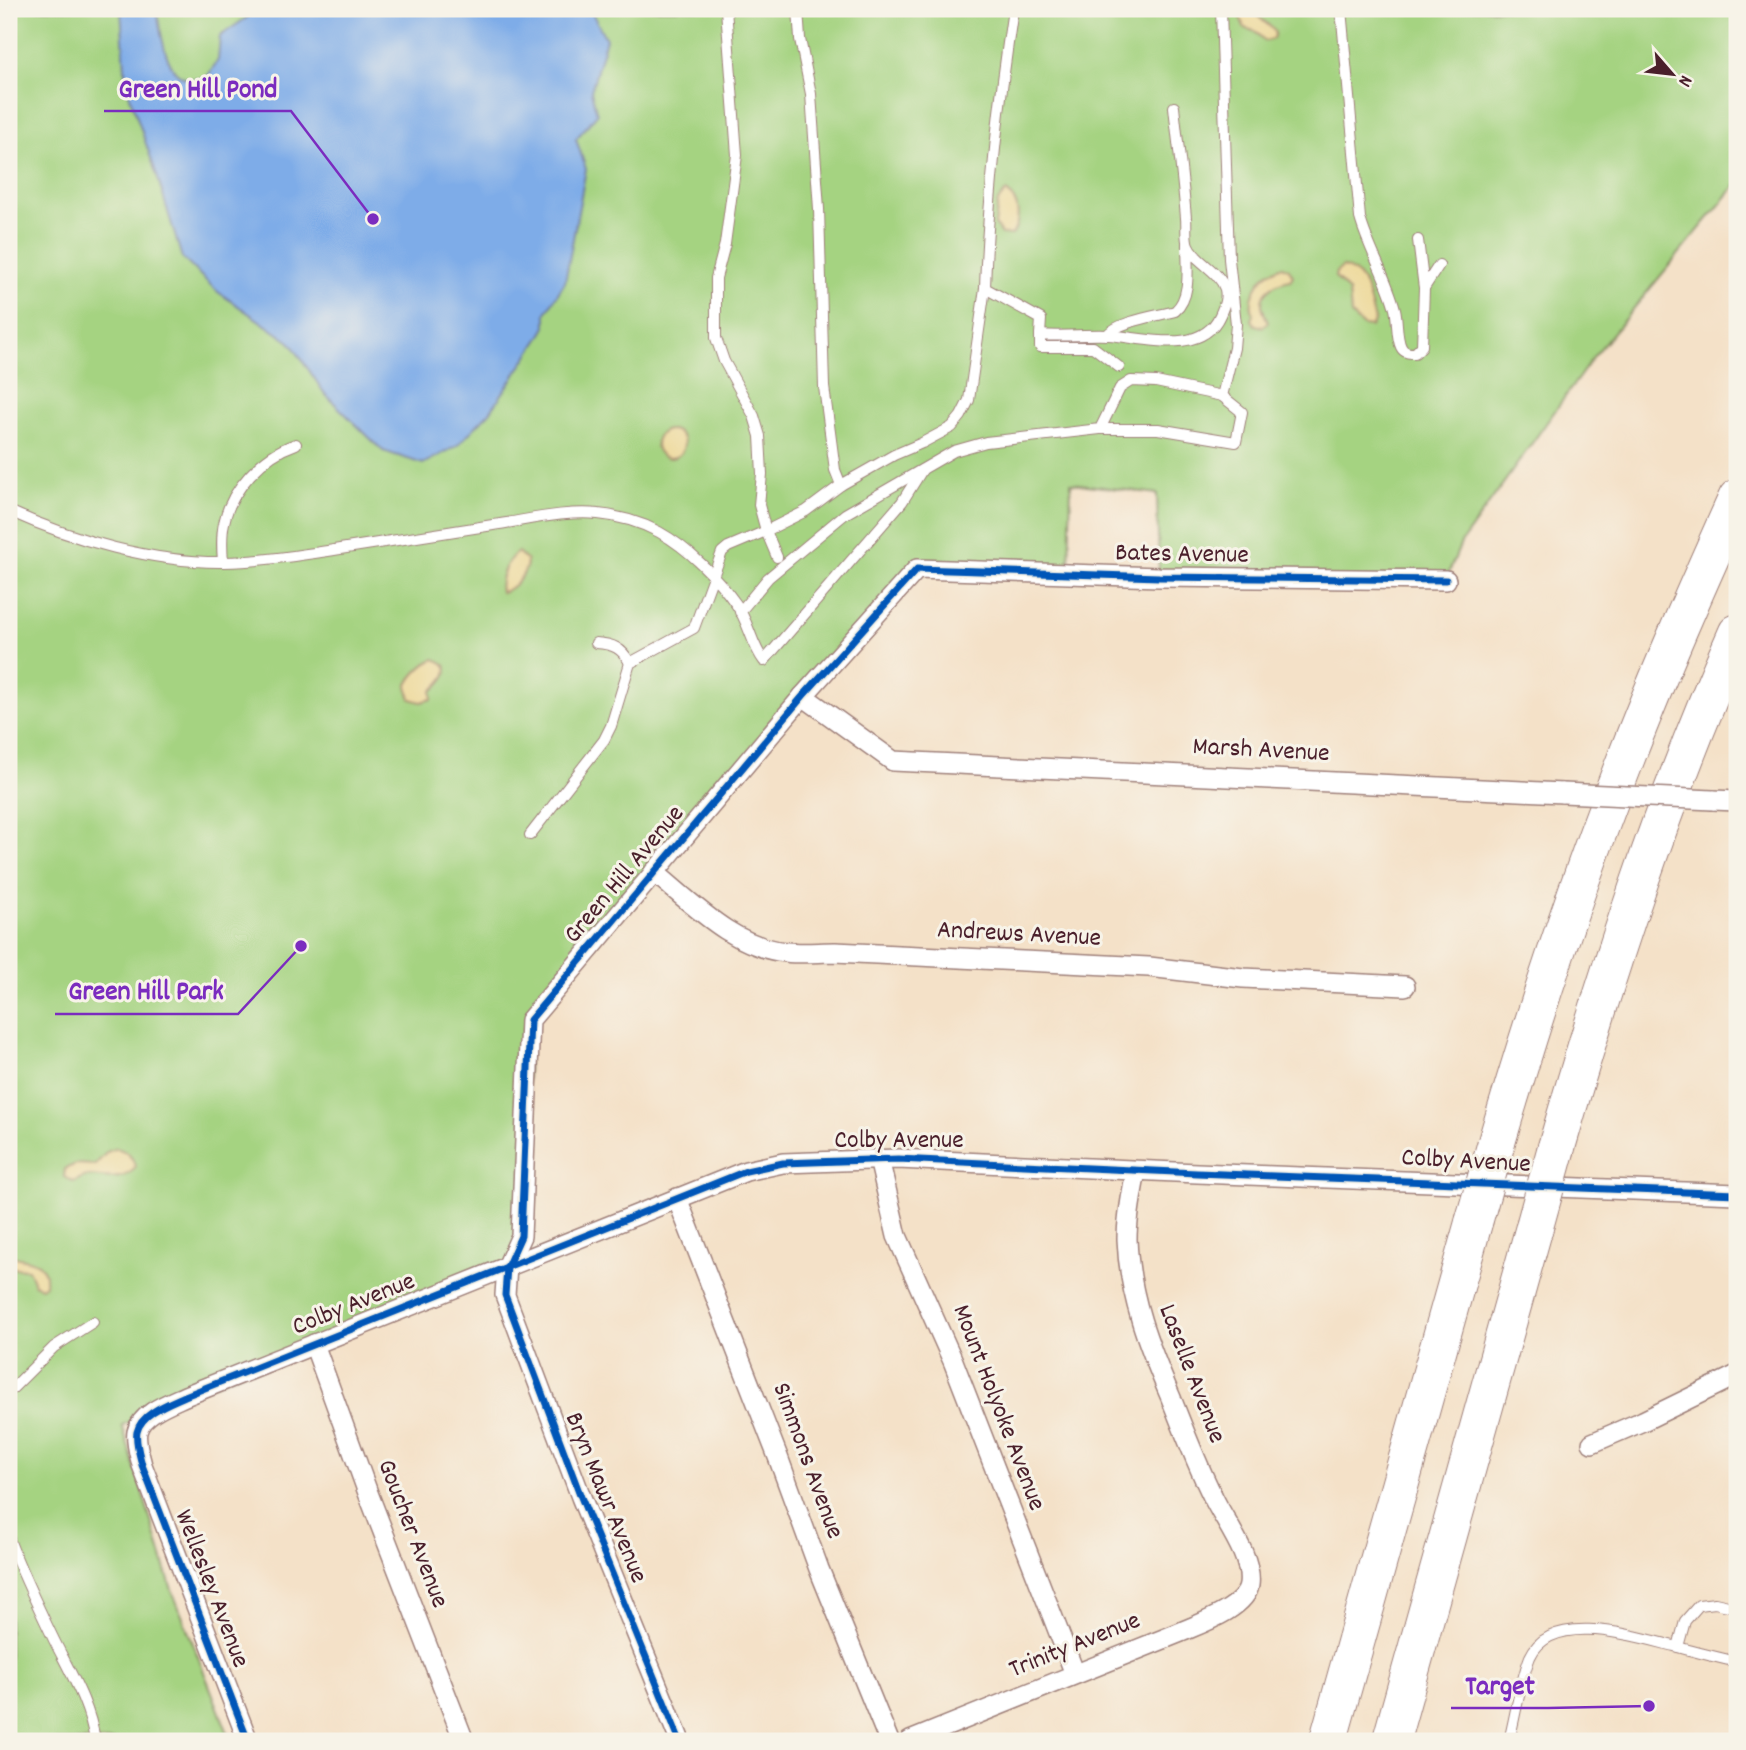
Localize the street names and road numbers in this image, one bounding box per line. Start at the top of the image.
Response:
street label: Bates Avenue [1115,535,1249,575]
street label: Marsh Avenue [1192,729,1330,773]
street label: Green Hill Avenue [556,798,694,952]
street label: Andrews Avenue [936,912,1102,958]
street label: Colby Avenue [834,1123,964,1160]
street label: Colby Avenue [1400,1140,1532,1184]
street label: Colby Avenue [287,1264,421,1346]
street label: Laselle Avenue [1148,1299,1234,1449]
street label: Mount Holyoke Avenue [942,1300,1054,1516]
street label: Simmons Avenue [762,1378,852,1544]
street label: Bryn Mawr Avenue [554,1407,656,1589]
street label: Goucher Avenue [367,1454,457,1614]
street label: Wellesley Avenue [164,1505,258,1673]
street label: Trinity Avenue [1004,1603,1146,1689]

